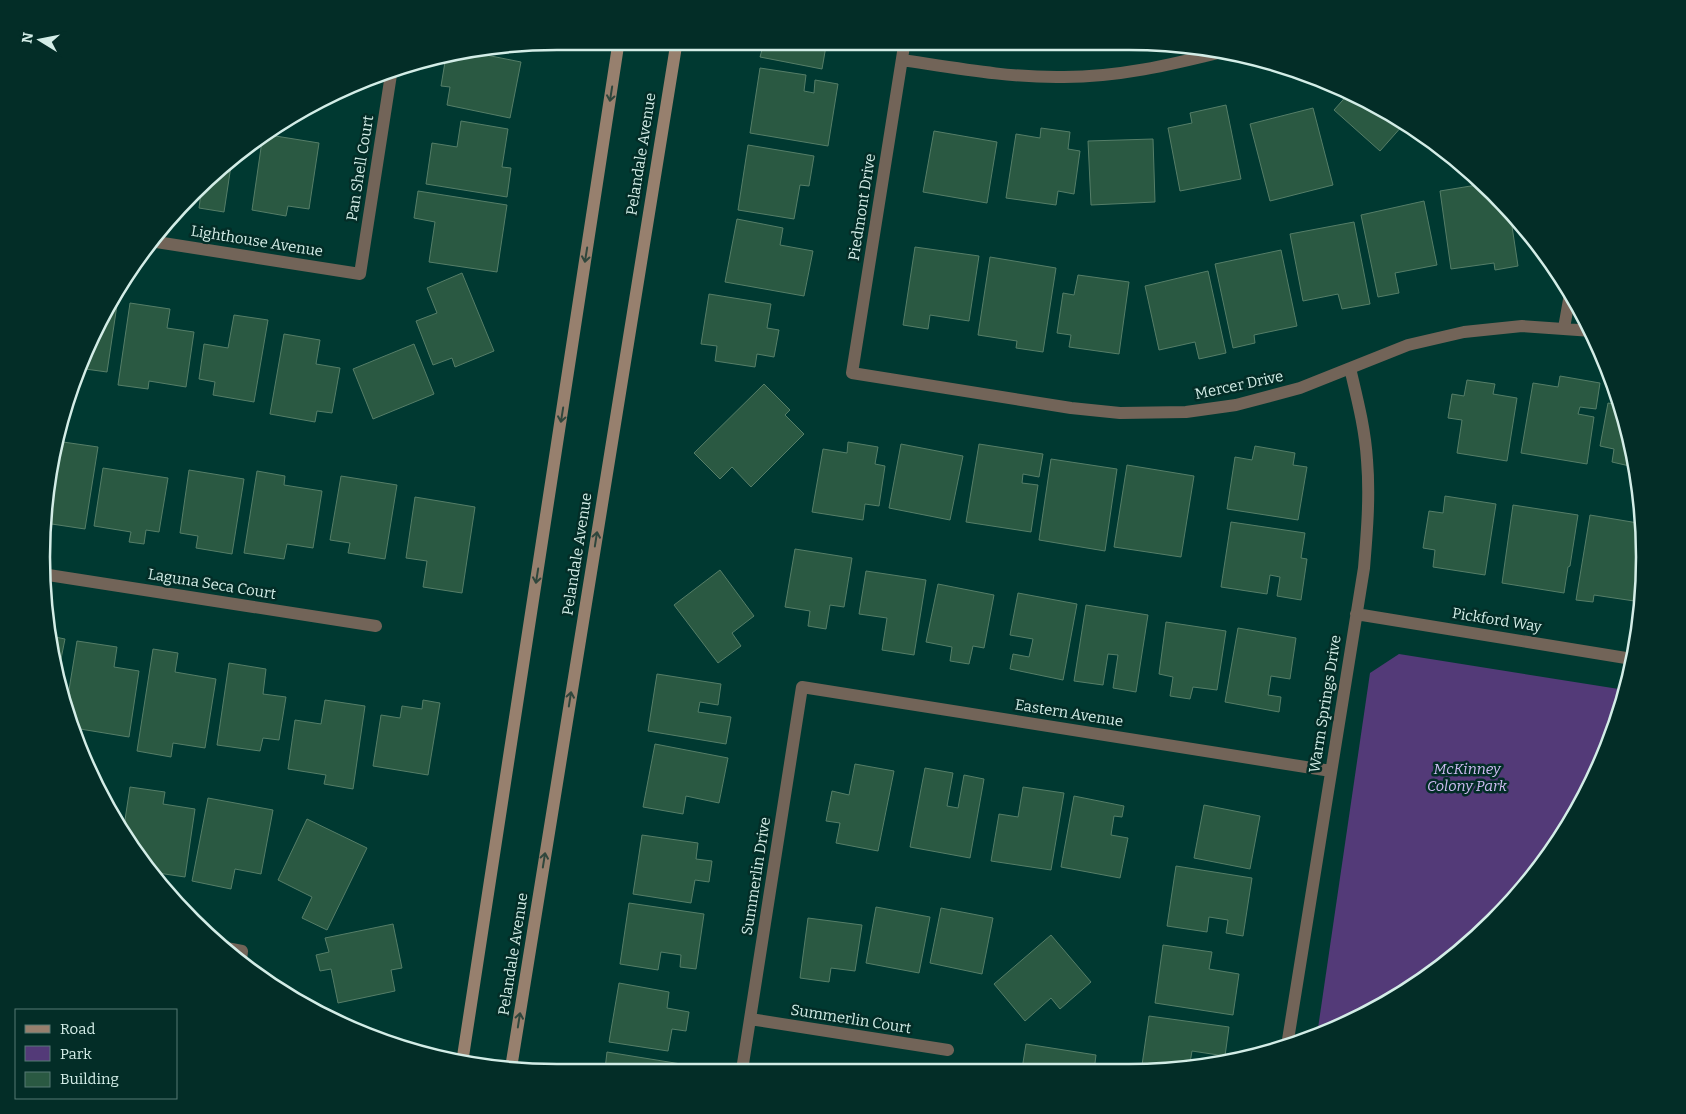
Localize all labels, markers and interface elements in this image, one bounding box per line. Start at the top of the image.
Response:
north arrow [15,15,65,65]
text: N [18,31,37,45]
one-way arrow [606,86,616,102]
street label: Pelandale Avenue [622,91,660,217]
street label: Pan Shell Court [343,113,377,222]
street label: Piedmont Drive [845,152,879,262]
street label: Lighthouse Avenue [190,222,324,260]
one-way arrow [581,246,591,262]
street label: Mercer Drive [1193,367,1285,403]
one-way arrow [556,407,566,423]
street label: Pelandale Avenue [558,491,596,617]
one-way arrow [591,531,601,547]
street label: Laguna Seca Court [147,565,278,603]
one-way arrow [532,567,542,583]
street label: Pickford Way [1451,604,1543,636]
street label: Warm Springs Drive [1305,634,1345,774]
one-way arrow [565,692,575,708]
street label: Eastern Avenue [1014,696,1124,730]
park label: McKinney Colony Park [1427,760,1508,795]
street label: Summerlin Drive [738,816,774,936]
one-way arrow [540,852,550,868]
street label: Pelandale Avenue [494,891,532,1017]
street label: Summerlin Court [789,1001,913,1038]
legend [15,1009,178,1099]
one-way arrow [514,1013,524,1029]
text: Road [60,1020,95,1038]
text: Park [60,1045,92,1063]
text: Building [60,1070,119,1088]

